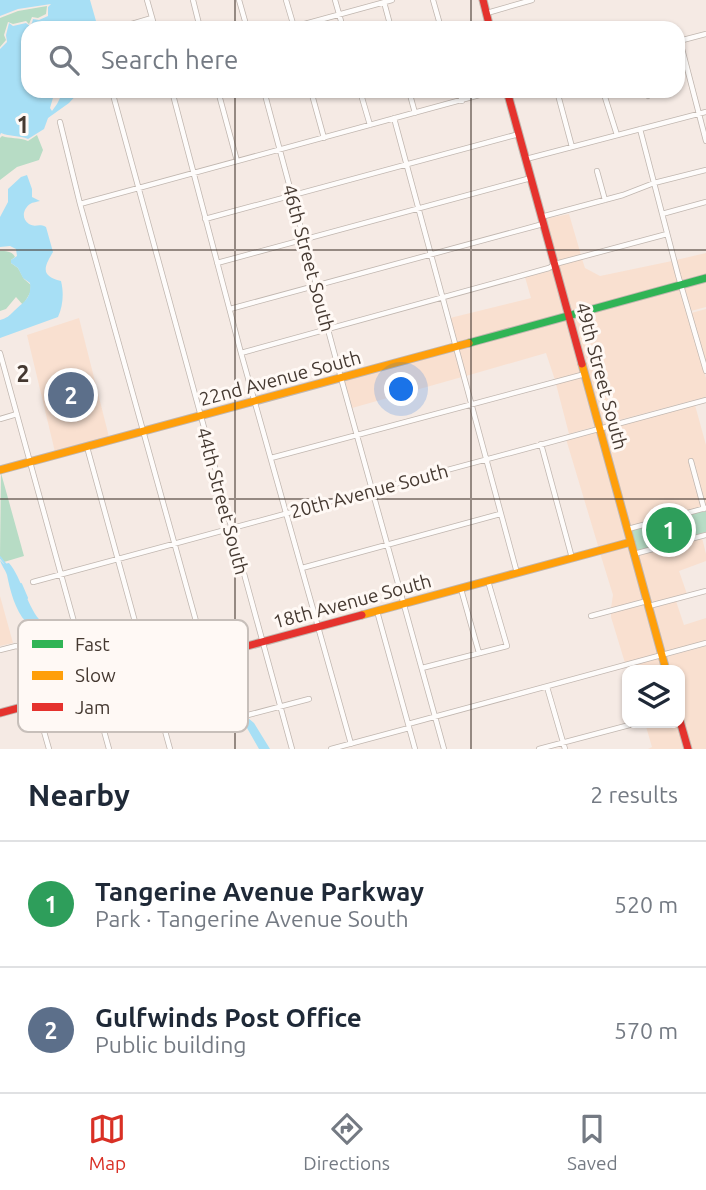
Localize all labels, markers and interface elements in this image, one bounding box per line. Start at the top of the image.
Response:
search box [21,21,685,98]
icon: search [45,41,83,79]
text: Search here [101,45,238,74]
text: 1 [17,112,29,137]
street label: 46th Street South [279,182,339,334]
street label: 49th Street South [572,300,632,452]
street label: 22nd Avenue South [197,346,363,410]
text: 2 [17,361,29,386]
pin: 2 [48,369,94,421]
your location [384,372,418,406]
street label: 44th Street South [193,425,253,577]
street label: 20th Avenue South [288,459,450,523]
pin: 1 [646,504,692,556]
street label: 18th Avenue South [271,569,433,633]
legend [18,620,248,732]
text: Fast [75,633,110,655]
text: Slow [75,664,116,686]
map controls [622,665,685,728]
button: layers [622,665,685,728]
text: Jam [75,696,111,718]
text: Nearby [28,778,130,812]
text: 2 results [590,782,678,807]
text: Tangerine Avenue Parkway [95,877,424,906]
text: 1 [45,892,57,917]
text: 520 m [614,892,678,917]
text: Park · Tangerine Avenue South [95,906,409,931]
text: Gulfwinds Post Office [95,1003,362,1032]
text: 2 [45,1018,57,1043]
text: 570 m [614,1018,678,1043]
text: Public building [95,1032,247,1057]
tab: Map [88,1110,126,1174]
tab: Directions [303,1110,390,1174]
tab: Saved [567,1110,618,1174]

